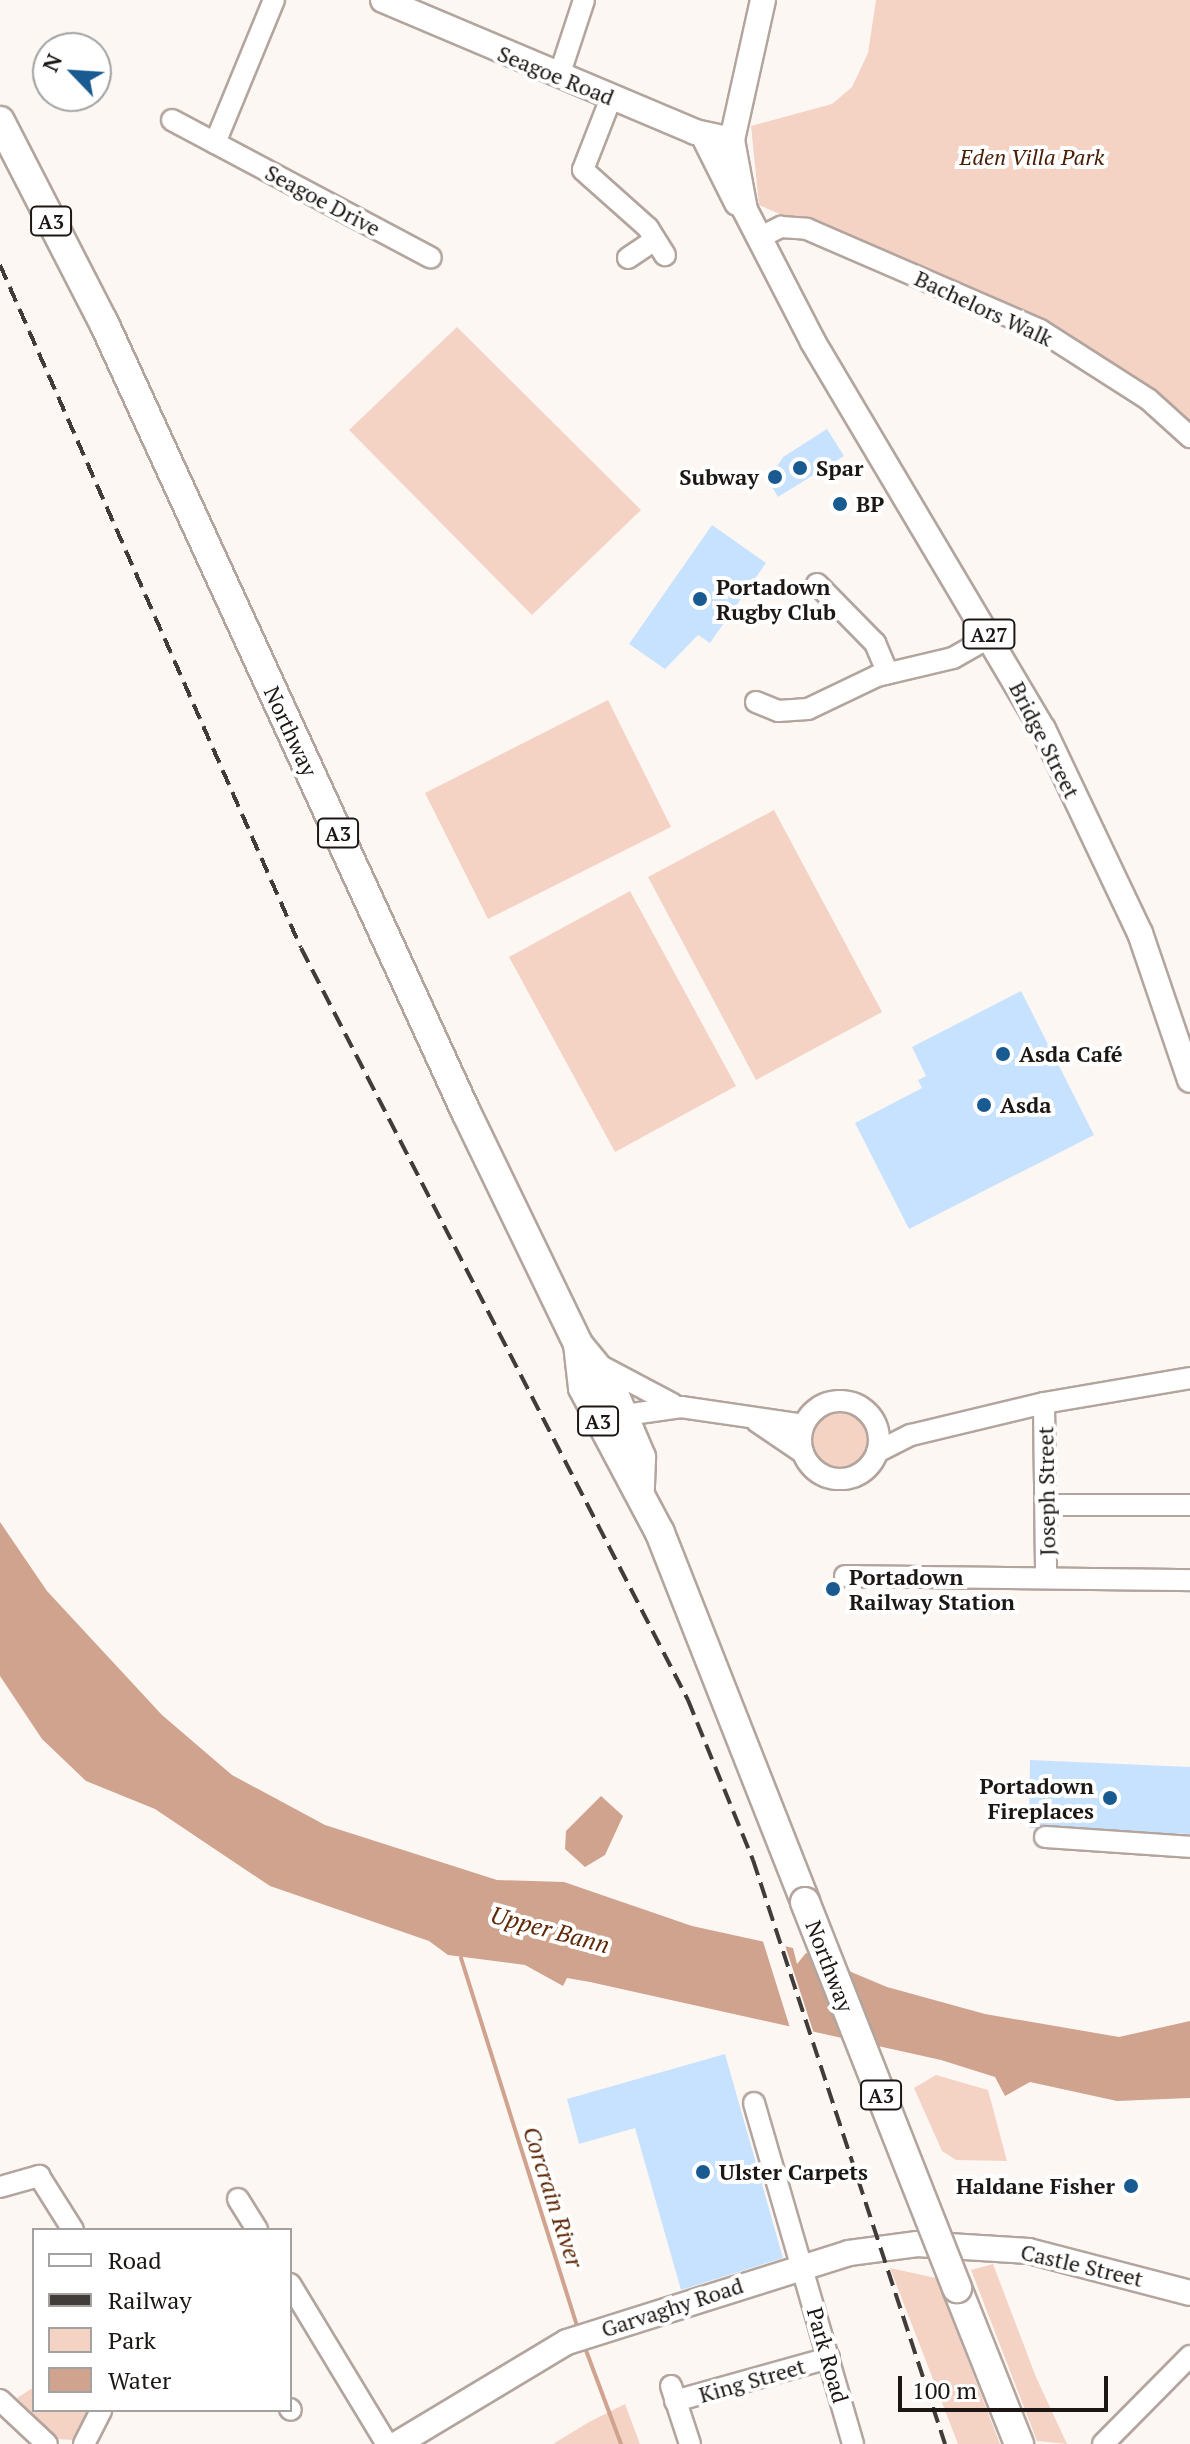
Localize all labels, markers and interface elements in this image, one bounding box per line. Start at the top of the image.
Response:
north arrow [32,32,112,112]
street label: Seagoe Road [494,40,618,110]
text: N [35,49,68,76]
park label: Eden Villa Park [959,144,1105,170]
street label: Seagoe Drive [261,159,385,241]
road number: A3 [29,205,73,237]
street label: Bachelors Walk [911,265,1057,351]
place label: Spar [816,455,863,481]
marker: Spar [791,459,809,477]
place label: Subway [679,464,759,490]
marker: Subway [766,468,784,486]
place label: BP [856,491,884,517]
marker: BP [831,495,849,513]
place label: Portadown Rugby Club [716,573,836,624]
marker: Portadown Rugby Club [691,590,709,608]
road number: A27 [961,618,1017,650]
street label: Bridge Street [1004,677,1086,803]
street label: Northway [259,682,323,780]
road number: A3 [316,817,360,849]
place label: Asda Café [1019,1041,1123,1067]
marker: Asda Café [994,1045,1012,1063]
place label: Asda [1000,1092,1051,1118]
marker: Asda [975,1096,993,1114]
road number: A3 [576,1405,620,1437]
street label: Joseph Street [1032,1426,1060,1556]
place label: Portadown Railway Station [849,1563,1015,1614]
marker: Portadown Railway Station [824,1580,842,1598]
place label: Portadown Fireplaces [980,1772,1094,1824]
marker: Portadown Fireplaces [1101,1789,1119,1807]
water label: Upper Bann [487,1900,613,1960]
street label: Northway [800,1916,860,2016]
road number: A3 [859,2079,903,2111]
water label: Corcrain River [517,2123,589,2271]
place label: Ulster Carpets [719,2159,868,2185]
marker: Ulster Carpets [694,2163,712,2181]
place label: Haldane Fisher [956,2173,1115,2199]
marker: Haldane Fisher [1122,2177,1140,2195]
legend [32,2228,292,2412]
street label: Castle Street [1018,2238,1146,2292]
text: Road [108,2244,162,2276]
street label: Garvaghy Road [598,2272,746,2342]
text: Railway [108,2284,192,2316]
street label: Park Road [802,2304,854,2406]
text: Park [108,2324,156,2356]
street label: King Street [696,2352,808,2408]
scale bar [902,2360,1112,2410]
text: Water [108,2364,171,2396]
text: 100 m [912,2374,977,2406]

